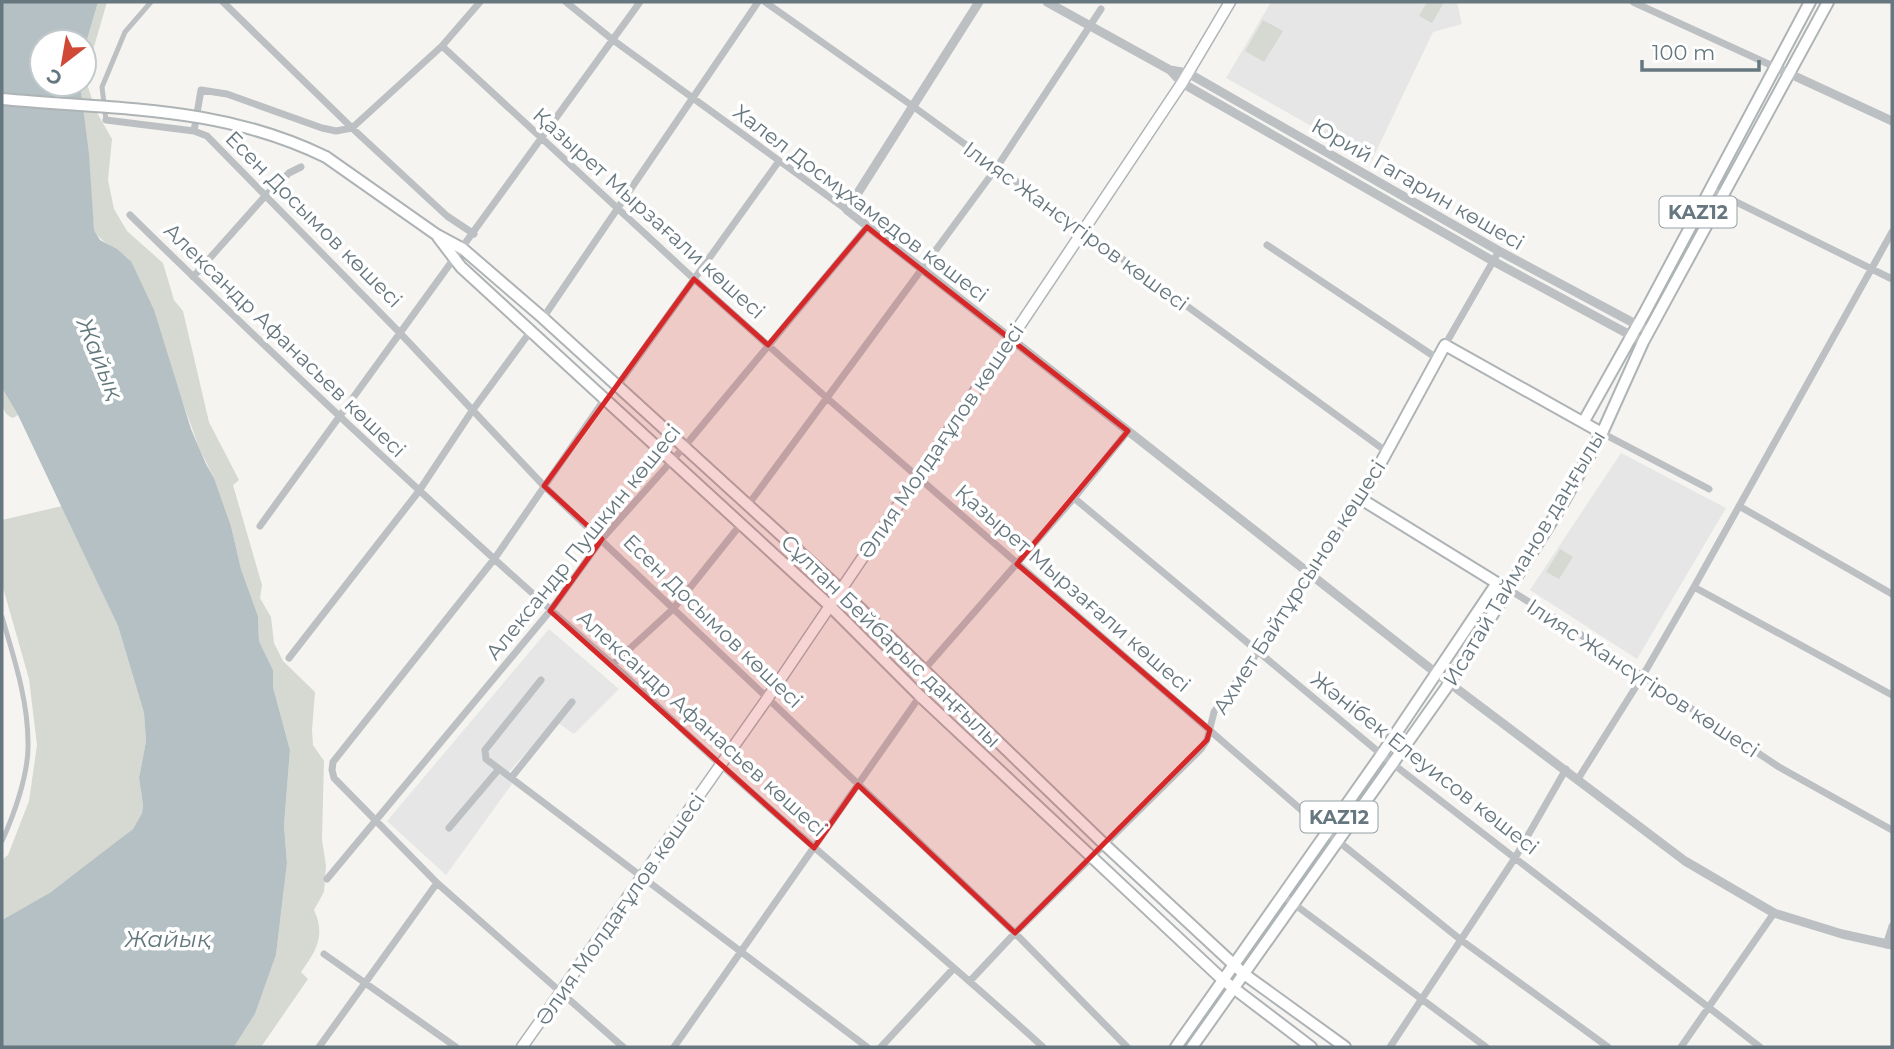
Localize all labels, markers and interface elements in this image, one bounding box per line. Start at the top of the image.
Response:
north arrow [28,28,98,98]
scale bar [1642,28,1759,72]
text: 100 m [1652,40,1715,65]
text: С [42,64,66,91]
street label: Халел Досмұхамедов көшесі [729,99,993,307]
street label: Қазырет Мырзағали көшесі [528,102,770,324]
street label: Юрий Гагарин көшесі [1307,113,1529,255]
street label: Есен Досымов көшесі [221,126,407,312]
street label: Ілияс Жансүгіров көшесі [959,136,1193,316]
road number: KAZ12 [1660,196,1736,228]
street label: Александр Афанасьев көшесі [159,218,411,462]
water label: Жайық [70,313,129,404]
street label: Әлия Молдағұлов көшесі [853,319,1029,563]
street label: Александр Пушкин көшесі [480,419,686,665]
street label: Исатай Тайманов даңғылы [1438,426,1610,690]
street label: Ахмет Байтұрсынов көшесі [1207,455,1391,719]
street label: Қазырет Мырзағали көшесі [950,479,1196,697]
street label: Есен Досымов көшесі [618,529,808,713]
street label: Сұлтан Бейбарыс даңғылы [776,529,1006,753]
street label: Ілияс Жансүгіров көшесі [1522,593,1764,763]
street label: Александр Афанасьев көшесі [572,605,832,841]
street label: Жәнібек Елеуисов көшесі [1306,666,1544,860]
street label: Әлия Молдағұлов көшесі [530,788,710,1030]
road number: KAZ12 [1300,802,1378,832]
water label: Жайық [124,925,211,953]

